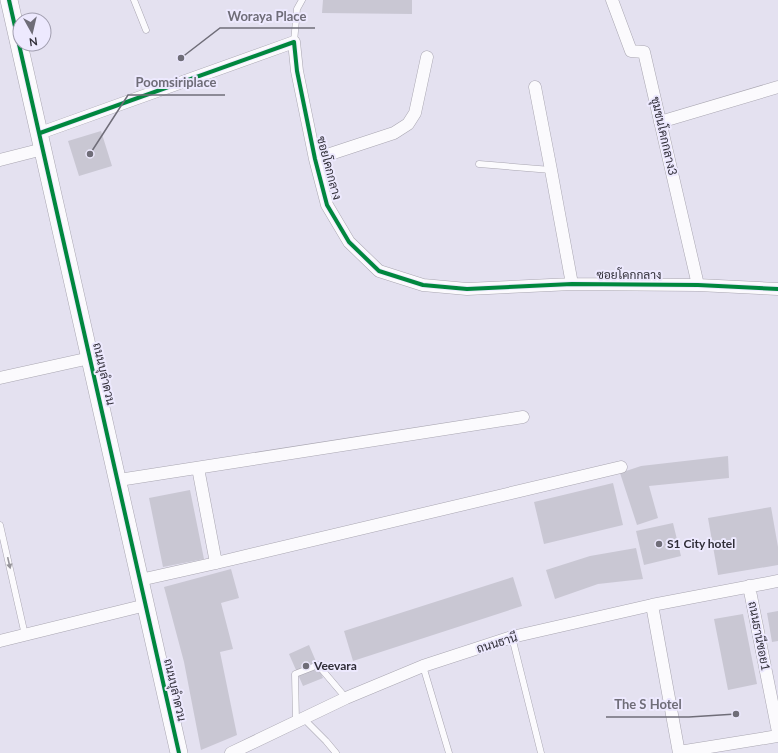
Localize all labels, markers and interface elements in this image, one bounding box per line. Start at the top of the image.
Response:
callout: Woraya Place [220,3,315,28]
text: Woraya Place [228,8,307,24]
north arrow [12,12,52,52]
text: N [28,35,39,49]
callout: Poomsiriplace [128,70,225,95]
text: Poomsiriplace [135,74,217,90]
street label: ชุมชนโคกกลาง3 [646,95,681,177]
street label: ซอยโคกกลาง [314,134,345,201]
street label: ซอยโคกกลาง [596,267,662,282]
street label: ถนนบุลำดวน [88,341,119,407]
place label: S1 City hotel [667,536,735,551]
marker: S1 City hotel [654,539,664,549]
one-way arrow [6,557,12,569]
street label: ถนนธานีซอย1 [745,600,774,672]
street label: ถนนธานี [474,629,520,656]
street label: ถนนบุลำดวน [159,657,190,723]
place label: Veevara [313,658,357,673]
marker: Veevara [301,661,311,671]
callout: The S Hotel [606,692,689,717]
text: The S Hotel [614,696,682,712]

